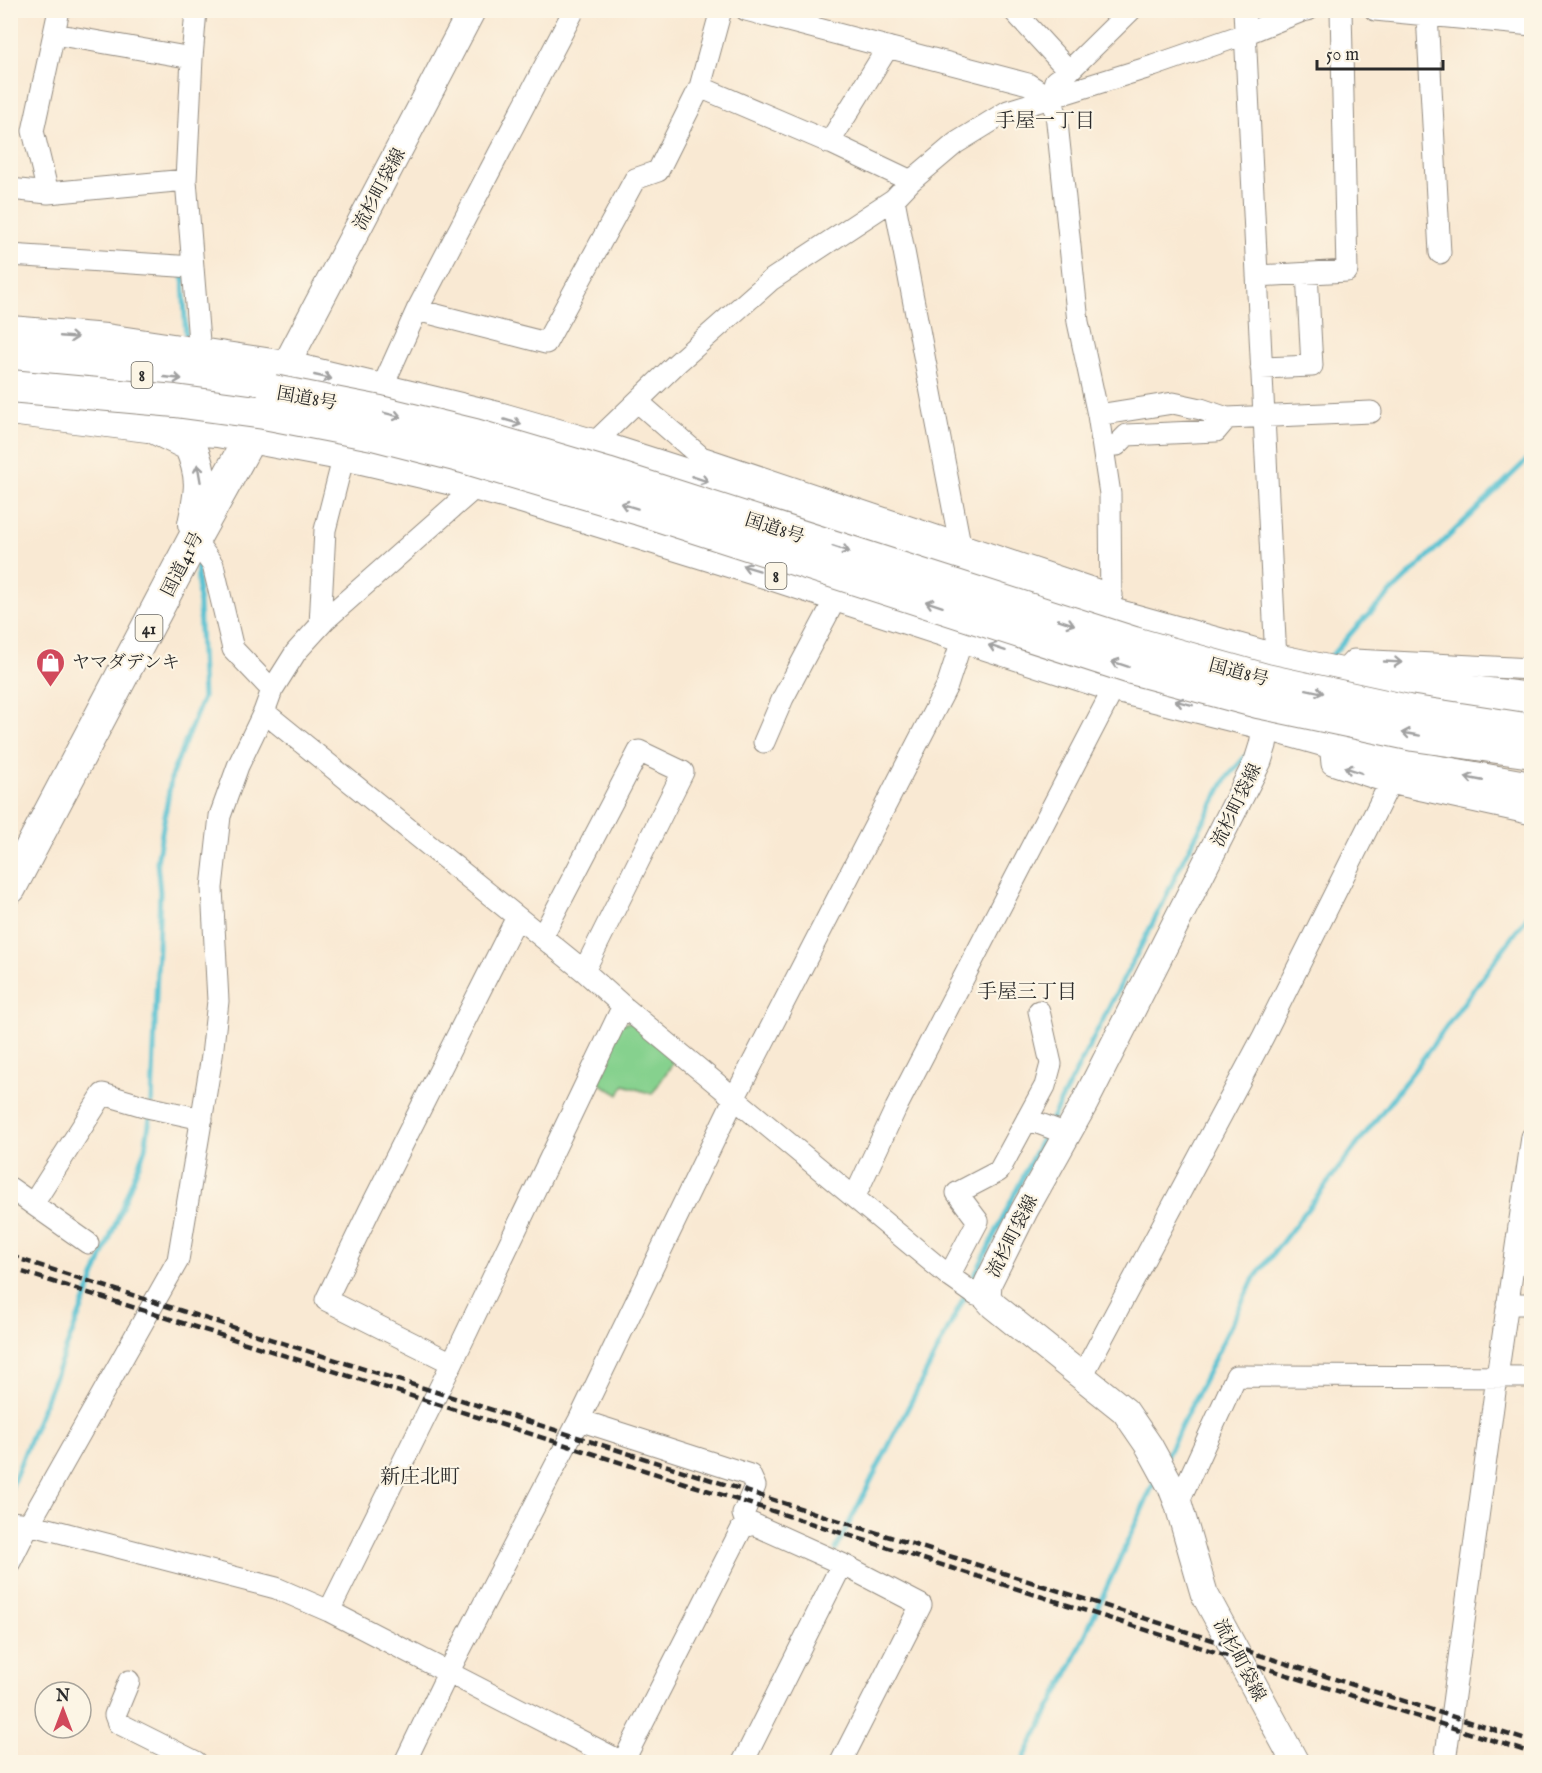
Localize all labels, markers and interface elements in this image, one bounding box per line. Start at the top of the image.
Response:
scale bar [1317,33,1443,71]
text: 50 m [1326,44,1359,67]
district label: 手屋一丁目 [995,109,1095,134]
street label: 流杉町袋線 [349,145,412,235]
one-way arrow [58,332,78,343]
road number: 8 [132,362,152,388]
one-way arrow [314,371,333,383]
one-way arrow [163,373,183,384]
street label: 国道8号 [275,383,339,416]
one-way arrow [383,409,402,421]
one-way arrow [503,417,522,429]
one-way arrow [193,464,204,484]
one-way arrow [690,474,709,485]
one-way arrow [619,500,638,511]
street label: 国道8号 [742,509,807,550]
street label: 国道41号 [157,528,209,601]
one-way arrow [831,544,850,555]
one-way arrow [742,562,761,573]
road number: 8 [766,563,786,589]
one-way arrow [925,598,944,609]
road number: 41 [136,615,162,641]
one-way arrow [1056,617,1075,628]
one-way arrow [988,641,1007,652]
shop icon: ヤマダデンキ [35,646,67,688]
place label: ヤマダデンキ [72,652,180,675]
street label: 国道8号 [1206,654,1271,692]
one-way arrow [1382,656,1402,667]
one-way arrow [1111,658,1130,669]
one-way arrow [1304,686,1324,697]
one-way arrow [1174,697,1193,709]
one-way arrow [1402,728,1422,739]
street label: 流杉町袋線 [1207,760,1267,851]
one-way arrow [1344,764,1362,775]
one-way arrow [1465,773,1484,784]
district label: 手屋三丁目 [977,980,1077,1005]
street label: 流杉町袋線 [983,1191,1044,1282]
district label: 新庄北町 [380,1465,460,1490]
street label: 流杉町袋線 [1207,1616,1270,1706]
north arrow [33,1680,93,1740]
text: N [55,1687,70,1707]

